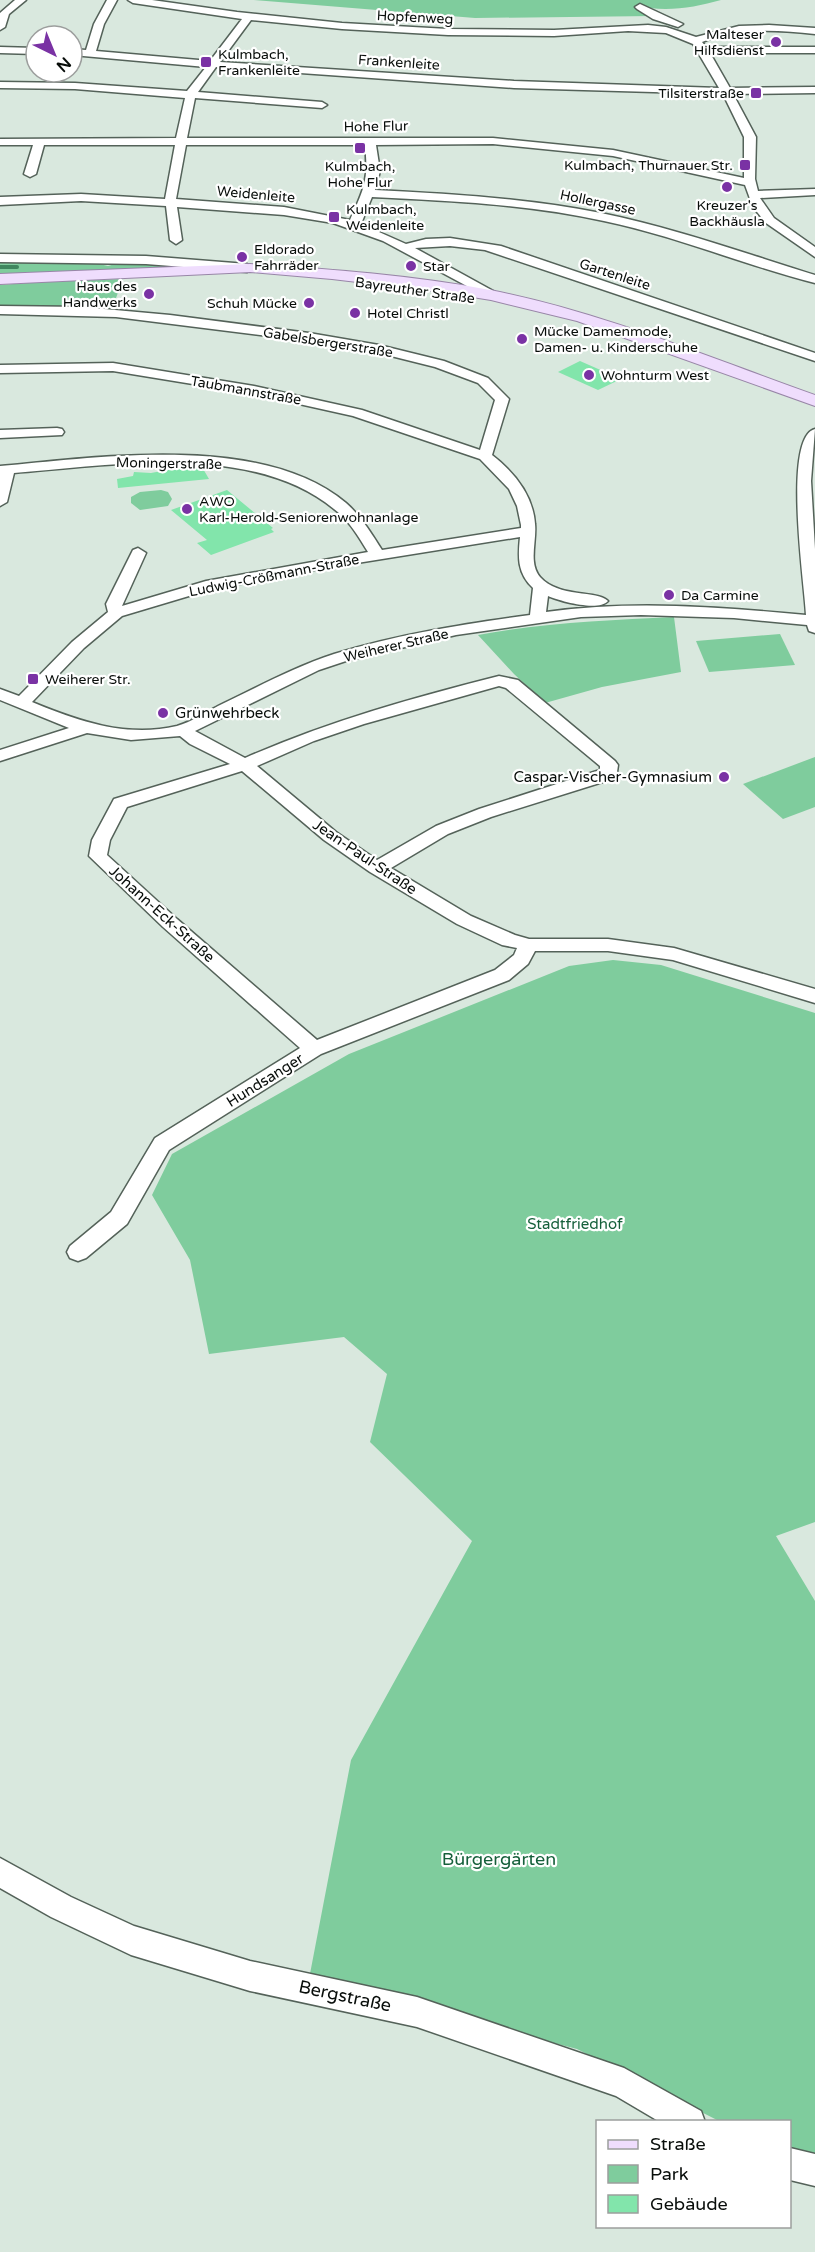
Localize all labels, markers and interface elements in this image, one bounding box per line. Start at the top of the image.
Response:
street label: Hopfenweg [376,7,454,28]
north arrow [24,24,84,84]
place label: Malteser Hilfsdienst [694,26,765,59]
marker: Malteser Hilfsdienst [769,35,783,49]
place label: Kulmbach, Frankenleite [218,46,300,79]
street label: Frankenleite [358,51,440,74]
text: N [52,53,75,76]
marker: Kulmbach, Frankenleite [199,55,213,69]
place label: Tilsiterstraße [658,85,744,102]
marker: Tilsiterstraße [749,86,763,100]
street label: Hohe Flur [343,117,409,136]
marker: Kulmbach, Hohe Flur [353,141,367,155]
place label: Kulmbach, Thurnauer Str. [564,157,733,174]
place label: Kulmbach, Hohe Flur [325,158,395,191]
marker: Kulmbach, Thurnauer Str. [738,158,752,172]
marker: Kreuzer's Backhäusla [720,180,734,194]
street label: Weidenleite [216,183,296,206]
street label: Hollergasse [558,186,637,219]
place label: Kreuzer's Backhäusla [689,197,765,230]
place label: Kulmbach, Weidenleite [346,201,424,234]
marker: Kulmbach, Weidenleite [327,210,341,224]
place label: Eldorado Fahrräder [254,241,319,274]
marker: Eldorado Fahrräder [235,250,249,264]
street label: Gartenleite [577,255,653,294]
place label: Star [423,258,451,275]
marker: Star [404,259,418,273]
street label: Bayreuther Straße [354,274,476,307]
place label: Haus des Handwerks [63,278,137,311]
marker: Haus des Handwerks [142,287,156,301]
place label: Schuh Mücke [207,295,297,312]
marker: Schuh Mücke [302,296,316,310]
place label: Hotel Christl [367,305,449,322]
marker: Hotel Christl [348,306,362,320]
place label: Mücke Damenmode, Damen- u. Kinderschuhe [534,323,698,356]
street label: Gabelsbergerstraße [262,324,394,361]
marker: Mücke Damenmode, Damen- u. Kinderschuhe [515,332,529,346]
place label: Wohnturm West [601,367,710,384]
marker: Wohnturm West [582,368,596,382]
street label: Taubmannstraße [189,372,303,409]
street label: Moningerstraße [116,454,222,473]
place label: AWO Karl-Herold-Seniorenwohnanlage [199,493,419,526]
marker: AWO Karl-Herold-Seniorenwohnanlage [180,502,194,516]
street label: Ludwig-Crößmann-Straße [188,551,361,600]
place label: Da Carmine [681,587,759,604]
marker: Da Carmine [662,588,676,602]
street label: Weiherer Straße [342,625,450,666]
place label: Weiherer Str. [45,671,131,688]
marker: Weiherer Str. [26,672,40,686]
place label: Grünwehrbeck [175,704,280,722]
marker: Grünwehrbeck [156,706,170,720]
place label: Caspar-Vischer-Gymnasium [513,768,712,786]
marker: Caspar-Vischer-Gymnasium [717,770,731,784]
street label: Jean-Paul-Straße [310,816,420,898]
street label: Johann-Eck-Straße [105,862,219,966]
street label: Hundsanger [223,1049,307,1111]
park label: Stadtfriedhof [527,1215,623,1233]
park label: Bürgergärten [442,1848,556,1870]
street label: Bergstraße [297,1975,393,2017]
legend [596,2120,791,2228]
text: Straße [650,2133,706,2155]
text: Park [650,2163,689,2185]
text: Gebäude [650,2193,728,2215]

